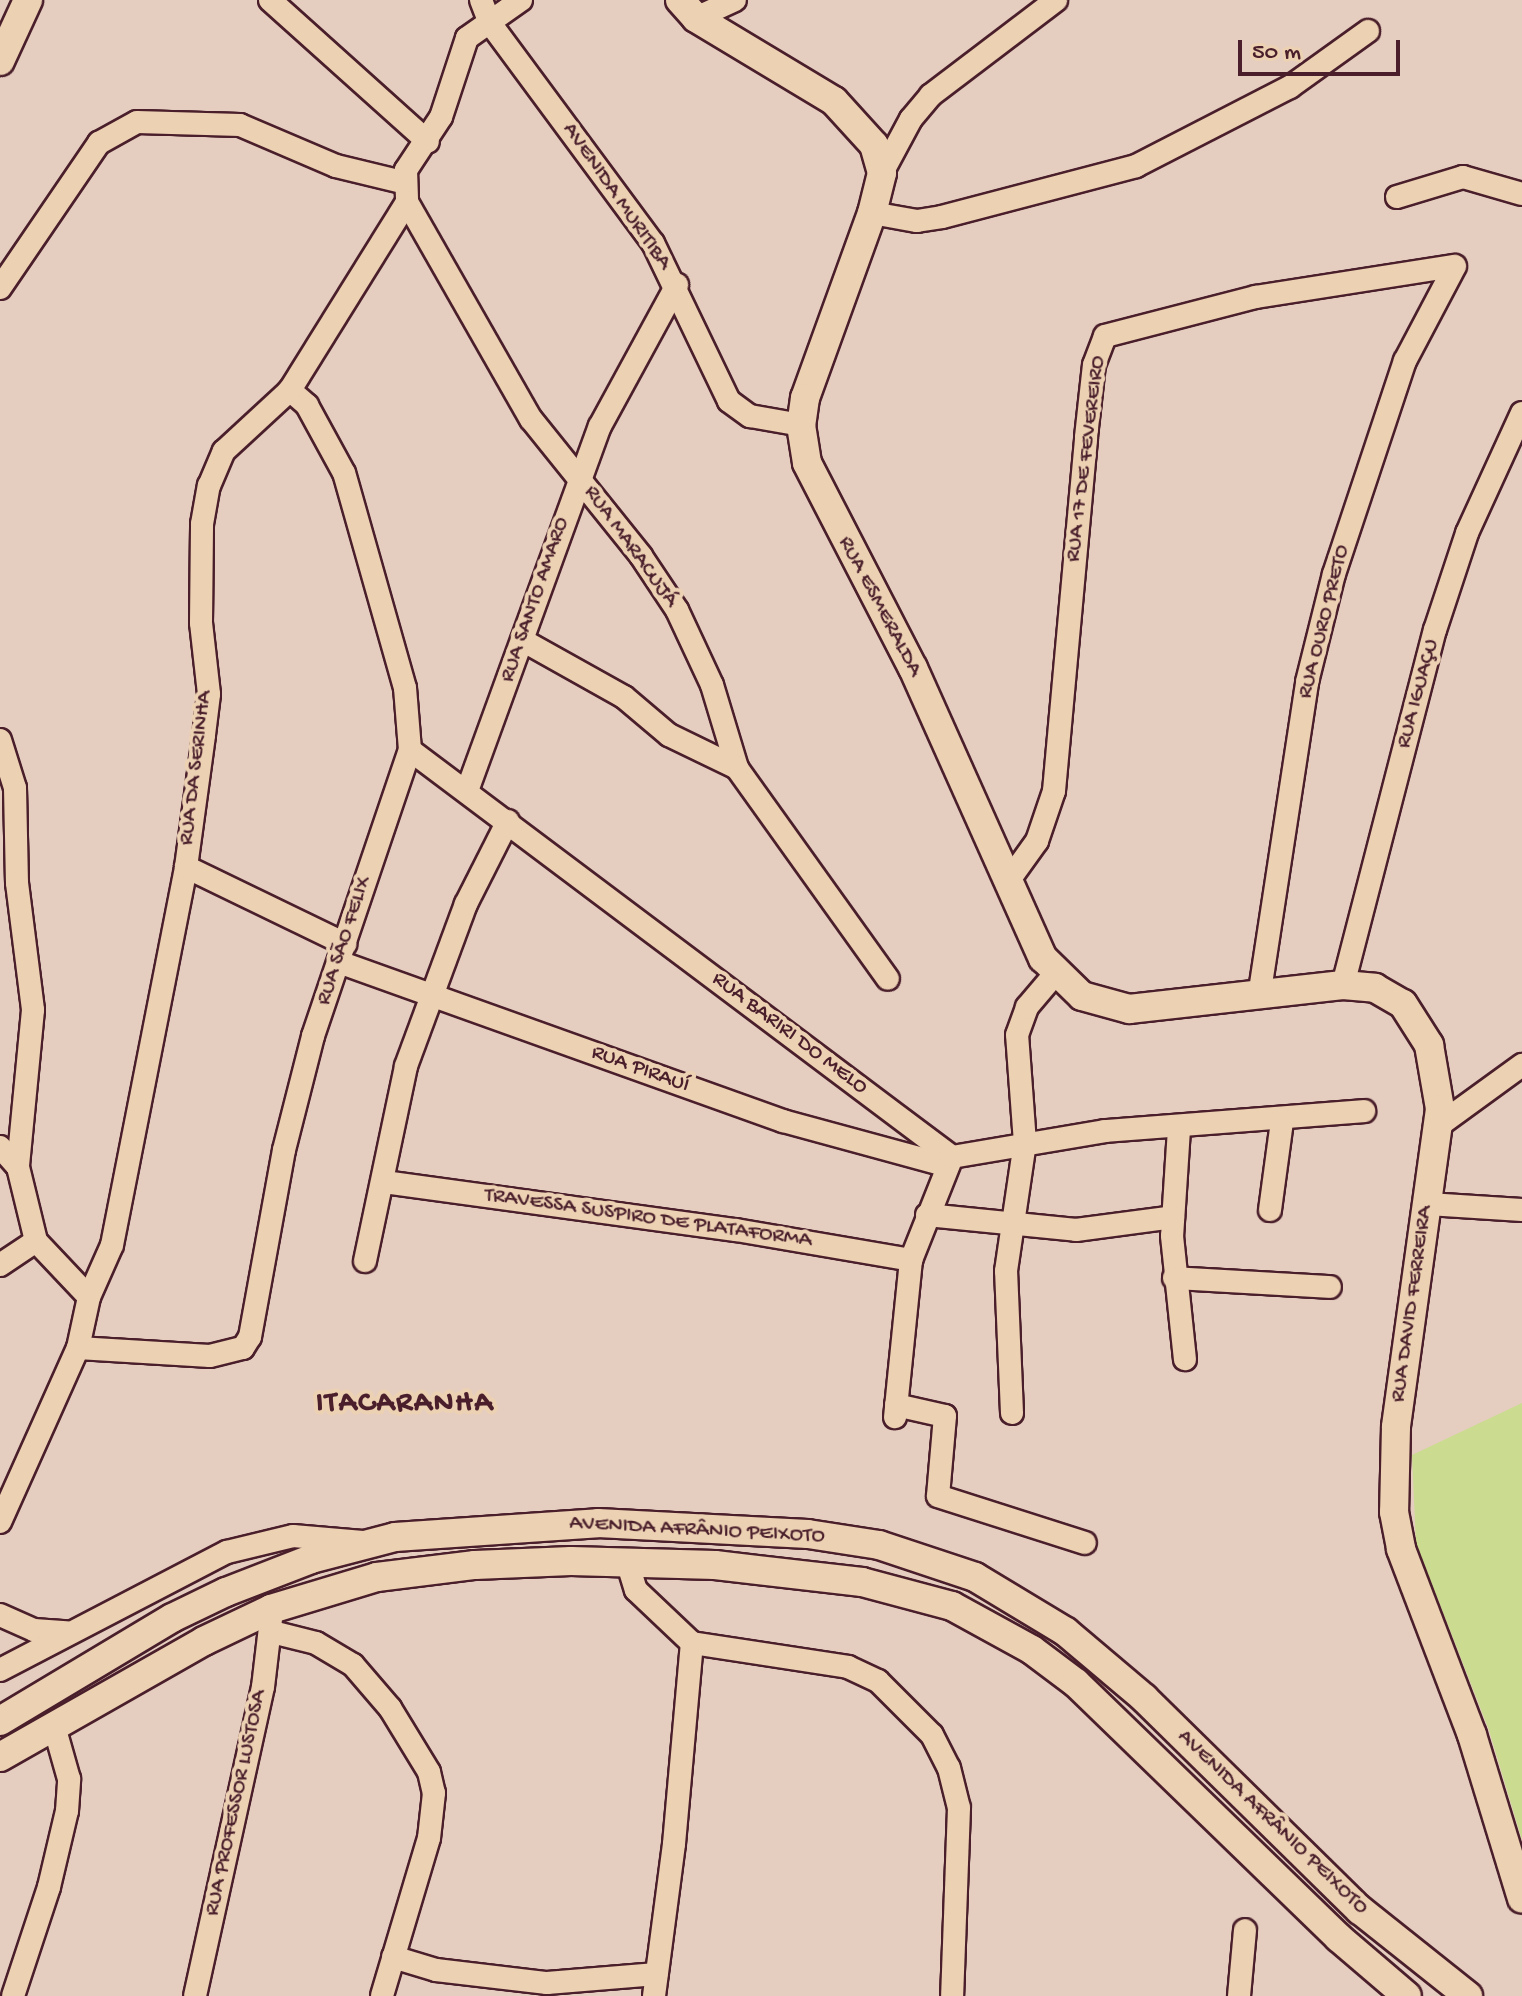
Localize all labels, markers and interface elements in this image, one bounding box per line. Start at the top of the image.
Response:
scale bar [1242,24,1404,74]
text: 50 m [1252,39,1301,68]
street label: AVENIDA MURITIBA [555,118,677,276]
street label: RUA 17 DE FEVEREIRO [1061,354,1113,564]
street label: RUA MARACUJÁ [577,481,683,613]
street label: RUA SANTO AMARO [495,514,577,686]
street label: RUA ESMERALDA [831,532,927,682]
street label: RUA OURO PRETO [1293,542,1357,702]
street label: RUA IGUAÇU [1392,637,1446,751]
street label: RUA DA SERINHA [174,689,220,847]
street label: RUA SÃO FELIX [312,873,378,1009]
street label: RUA BARIRI DO MELO [706,967,872,1101]
street label: RUA PIRAUÍ [587,1040,693,1100]
street label: TRAVESSA SUSPIRO DE PLATAFORMA [483,1183,813,1255]
street label: RUA DAVID FERREIRA [1386,1204,1440,1404]
district label: ITACARANHA [316,1387,494,1423]
street label: AVENIDA AFRÂNIO PEIXOTO [569,1511,825,1551]
street label: RUA PROFESSOR LUSTOSA [200,1688,274,1918]
street label: AVENIDA AFRÂNIO PEIXOTO [1171,1725,1373,1921]

